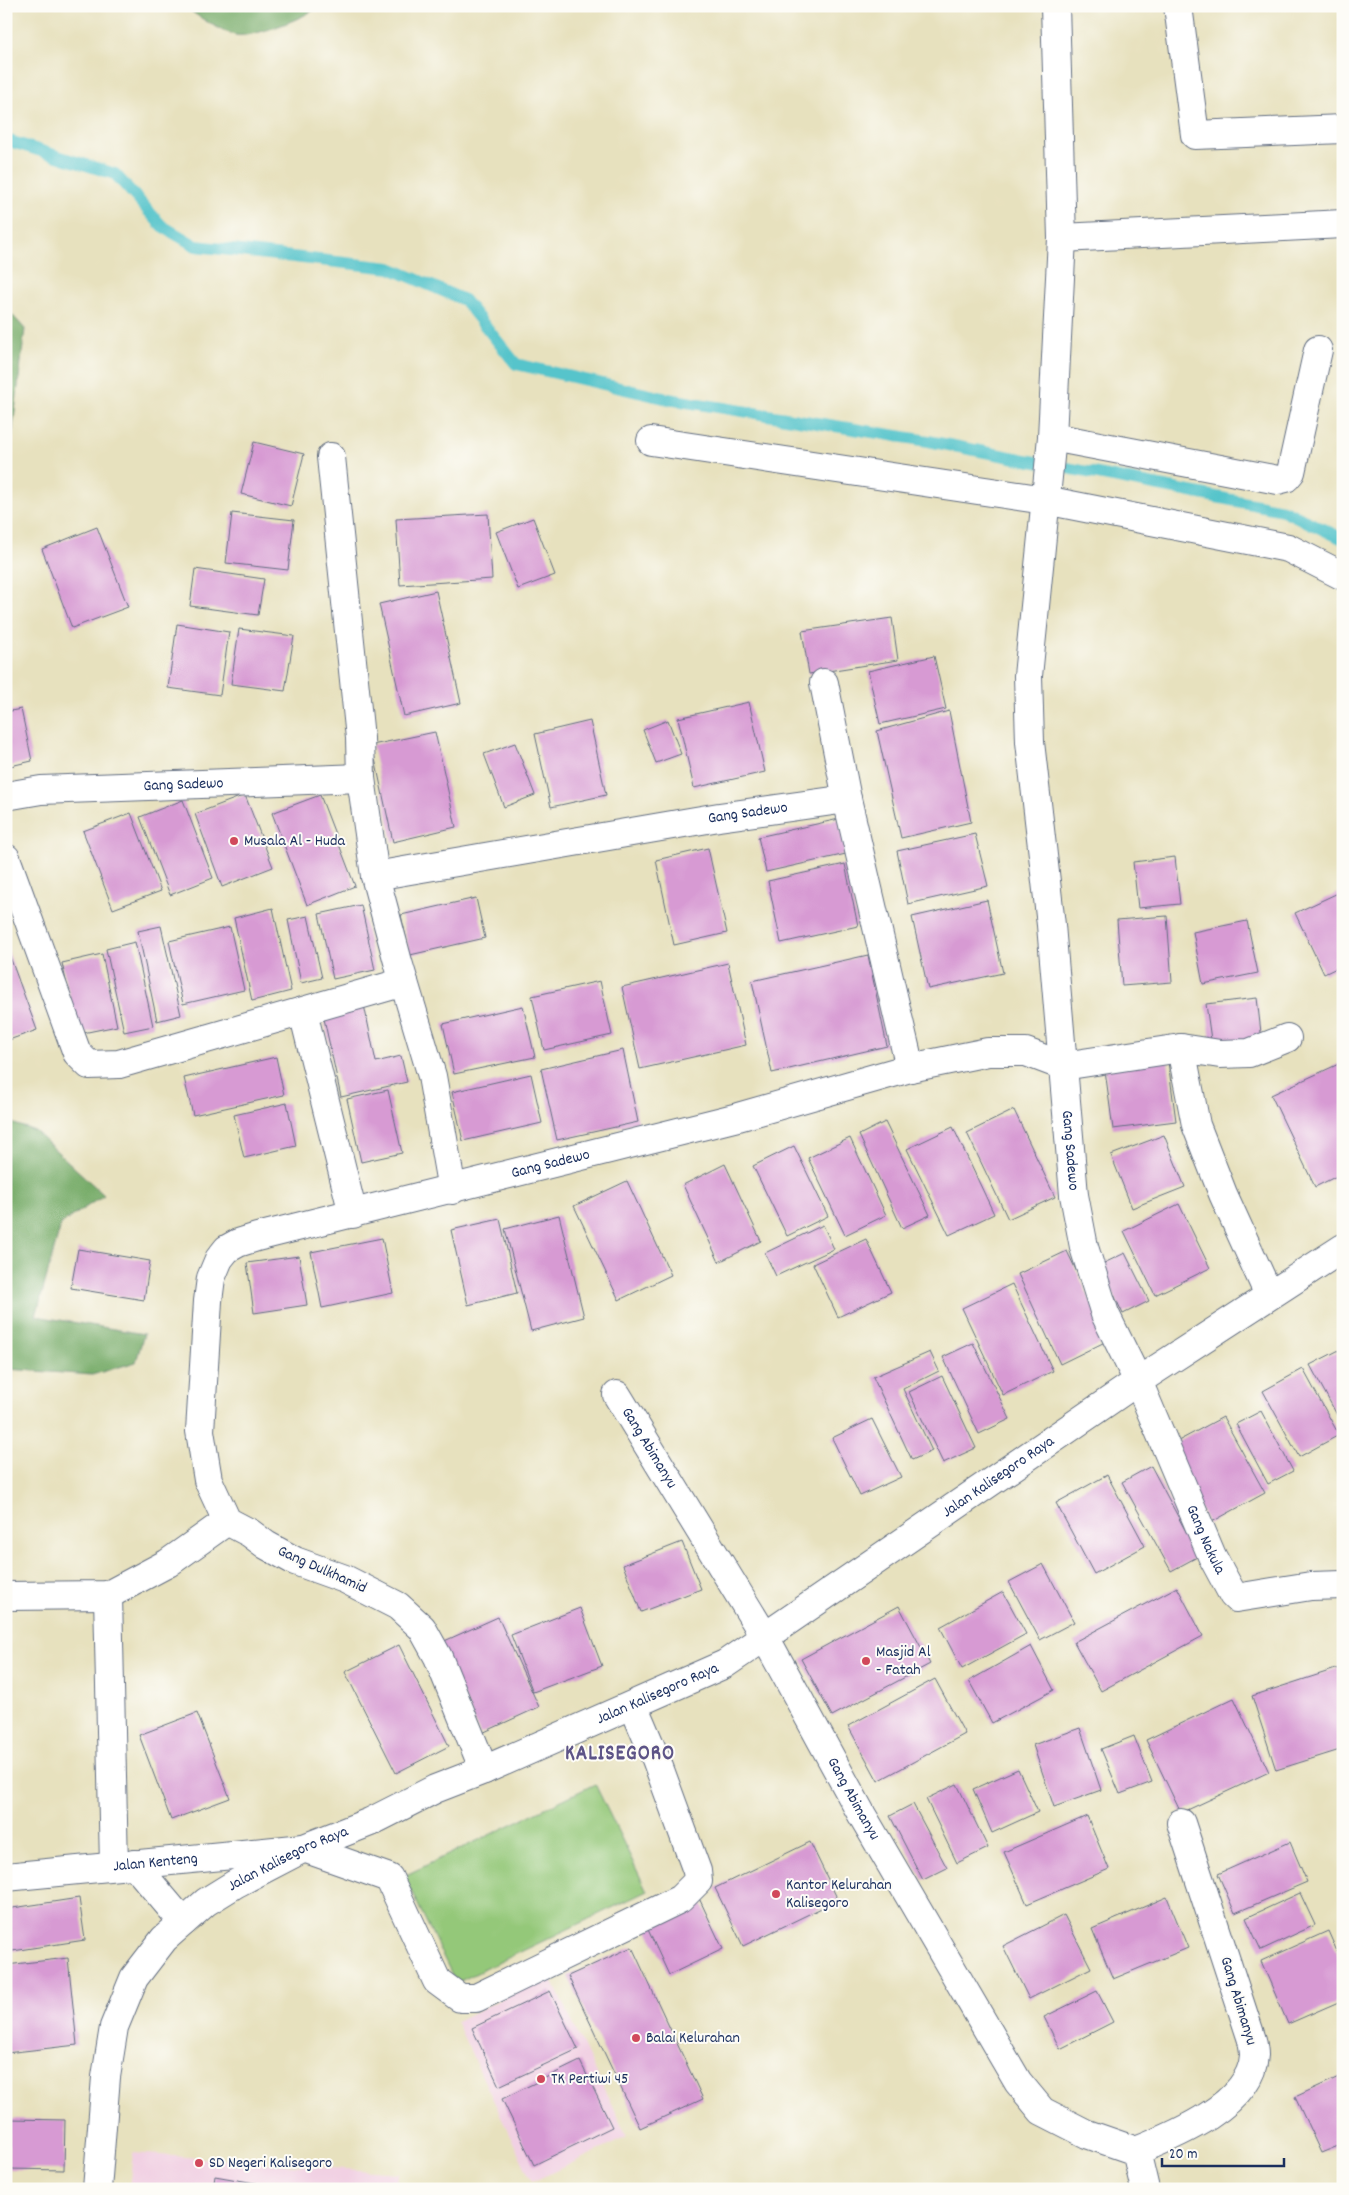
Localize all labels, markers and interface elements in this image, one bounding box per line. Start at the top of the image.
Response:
street label: Gang Sadewo [143,772,224,798]
street label: Gang Sadewo [706,796,789,830]
place label: Musala Al - Huda [244,830,345,853]
marker: Musala Al - Huda [228,835,240,847]
street label: Gang Sadewo [1055,1109,1085,1191]
street label: Gang Sadewo [509,1143,592,1185]
street label: Gang Abimanyu [616,1403,683,1493]
street label: Jalan Kalisegoro Raya [938,1430,1059,1523]
street label: Gang Nakula [1180,1501,1232,1579]
street label: Gang Dulkhamid [274,1540,370,1600]
place label: Masjid Al - Fatah [876,1641,931,1682]
marker: Masjid Al - Fatah [860,1655,872,1667]
street label: Jalan Kalisegoro Raya [593,1657,723,1731]
district label: KALISEGORO [565,1740,675,1770]
street label: Gang Abimanyu [821,1753,886,1845]
street label: Jalan Kalisegoro Raya [223,1820,352,1897]
street label: Jalan Kenteng [112,1847,199,1878]
place label: Kantor Kelurahan Kalisegoro [786,1874,892,1915]
marker: Kantor Kelurahan Kalisegoro [770,1888,782,1900]
street label: Gang Abimanyu [1214,1954,1262,2048]
place label: Balai Kelurahan [646,2027,740,2050]
marker: Balai Kelurahan [630,2032,642,2044]
place label: TK Pertiwi 45 [551,2068,628,2091]
marker: TK Pertiwi 45 [535,2073,547,2085]
scale bar [1162,2135,1284,2167]
text: 20 m [1169,2144,1197,2166]
place label: SD Negeri Kalisegoro [209,2152,332,2175]
marker: SD Negeri Kalisegoro [193,2157,205,2169]

